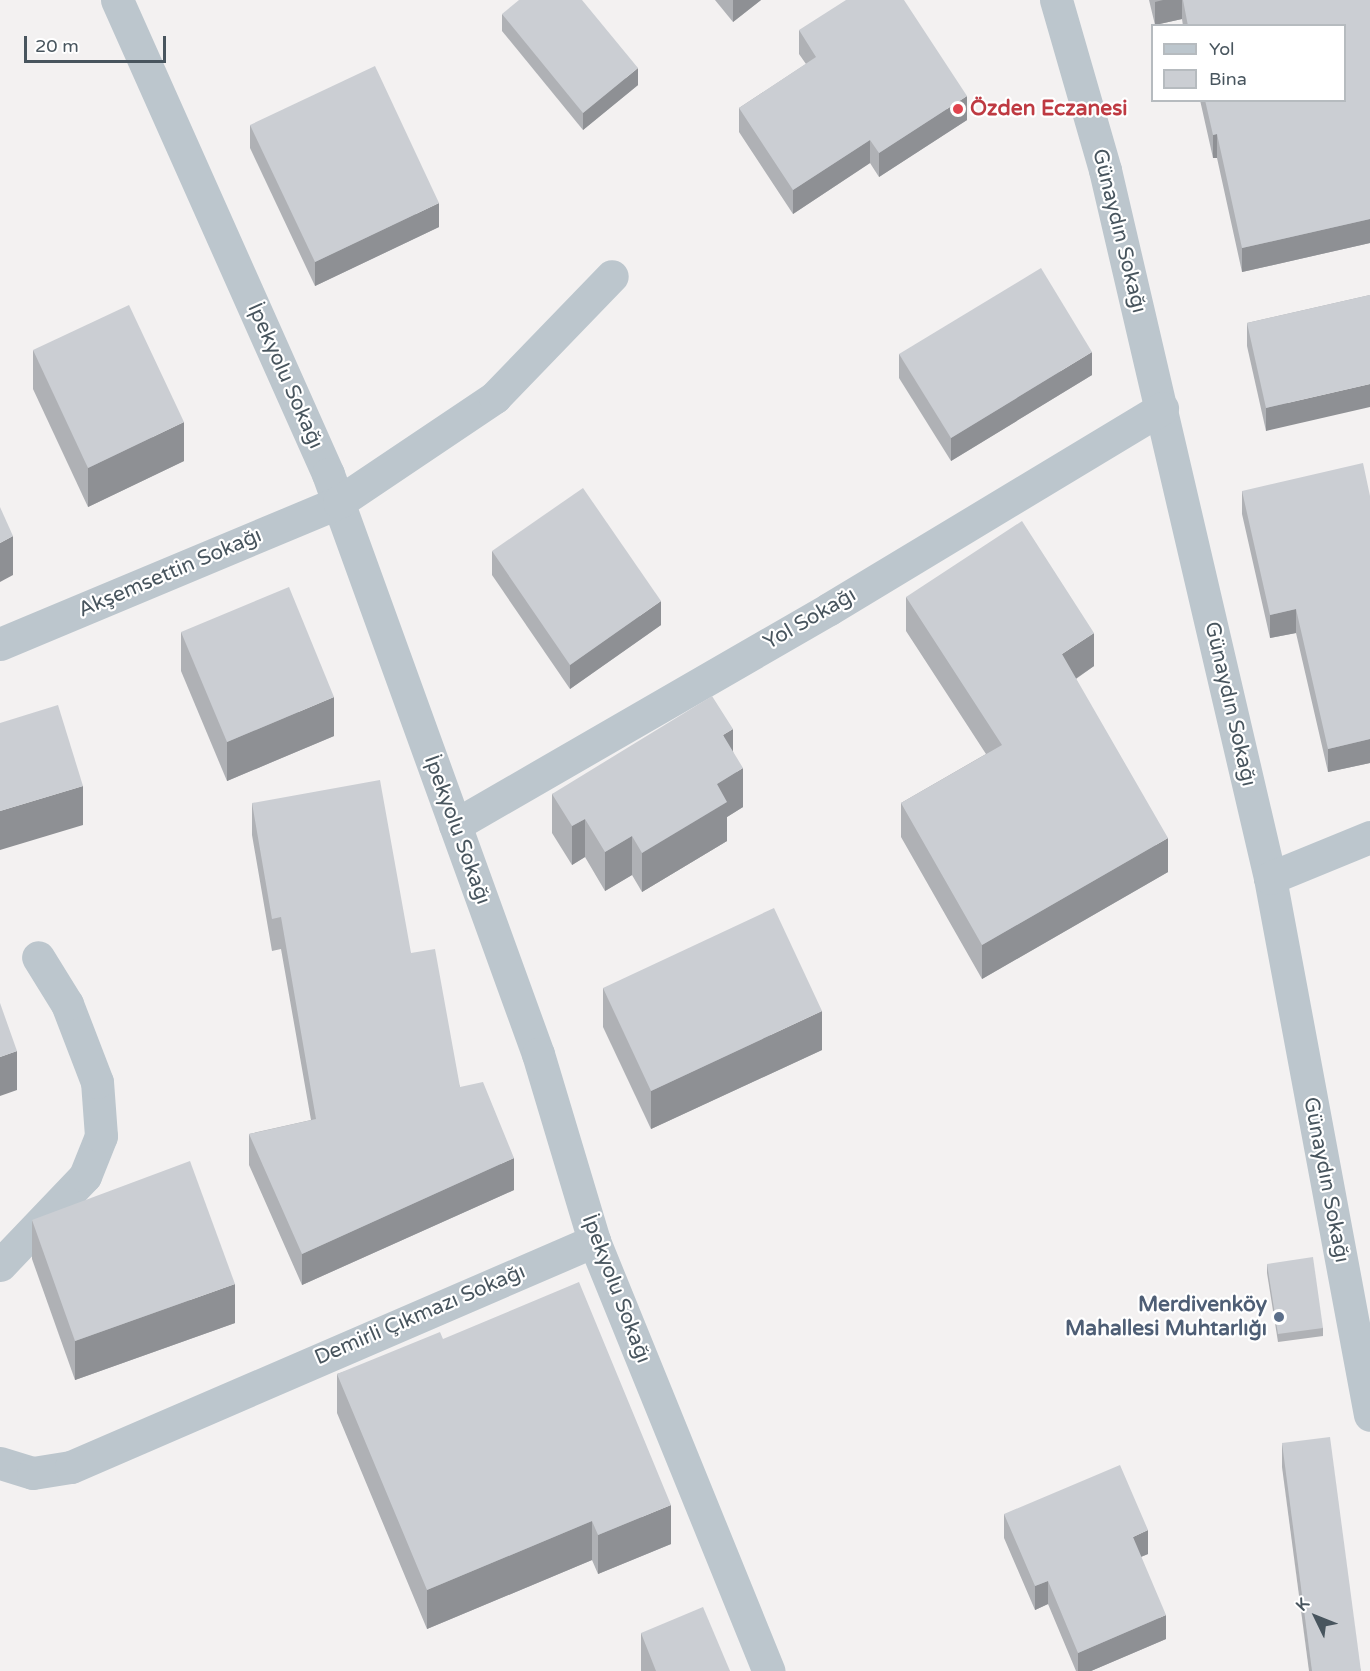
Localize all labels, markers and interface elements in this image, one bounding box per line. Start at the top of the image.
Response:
scale bar [27,24,170,62]
legend [1151,24,1346,102]
text: 20 m [35,35,79,57]
text: Yol [1209,38,1235,60]
text: Bina [1209,68,1247,90]
place label: Özden Eczanesi [970,96,1127,122]
marker: Özden Eczanesi [951,102,965,116]
street label: Günaydın Sokağı [1086,146,1152,316]
street label: İpekyolu Sokağı [242,299,328,453]
street label: Akşemsettin Sokağı [74,523,266,623]
street label: Yol Sokağı [759,582,861,656]
street label: Günaydın Sokağı [1199,619,1261,789]
street label: İpekyolu Sokağı [418,752,496,908]
street label: Günaydın Sokağı [1298,1095,1354,1265]
street label: İpekyolu Sokağı [576,1211,656,1367]
street label: Demirli Çıkmazı Sokağı [311,1259,529,1371]
place label: Merdivenköy Mahallesi Muhtarlığı [1065,1292,1267,1342]
marker: Merdivenköy Mahallesi Muhtarlığı [1272,1310,1286,1324]
north arrow [1286,1587,1346,1647]
text: K [1292,1594,1314,1615]

